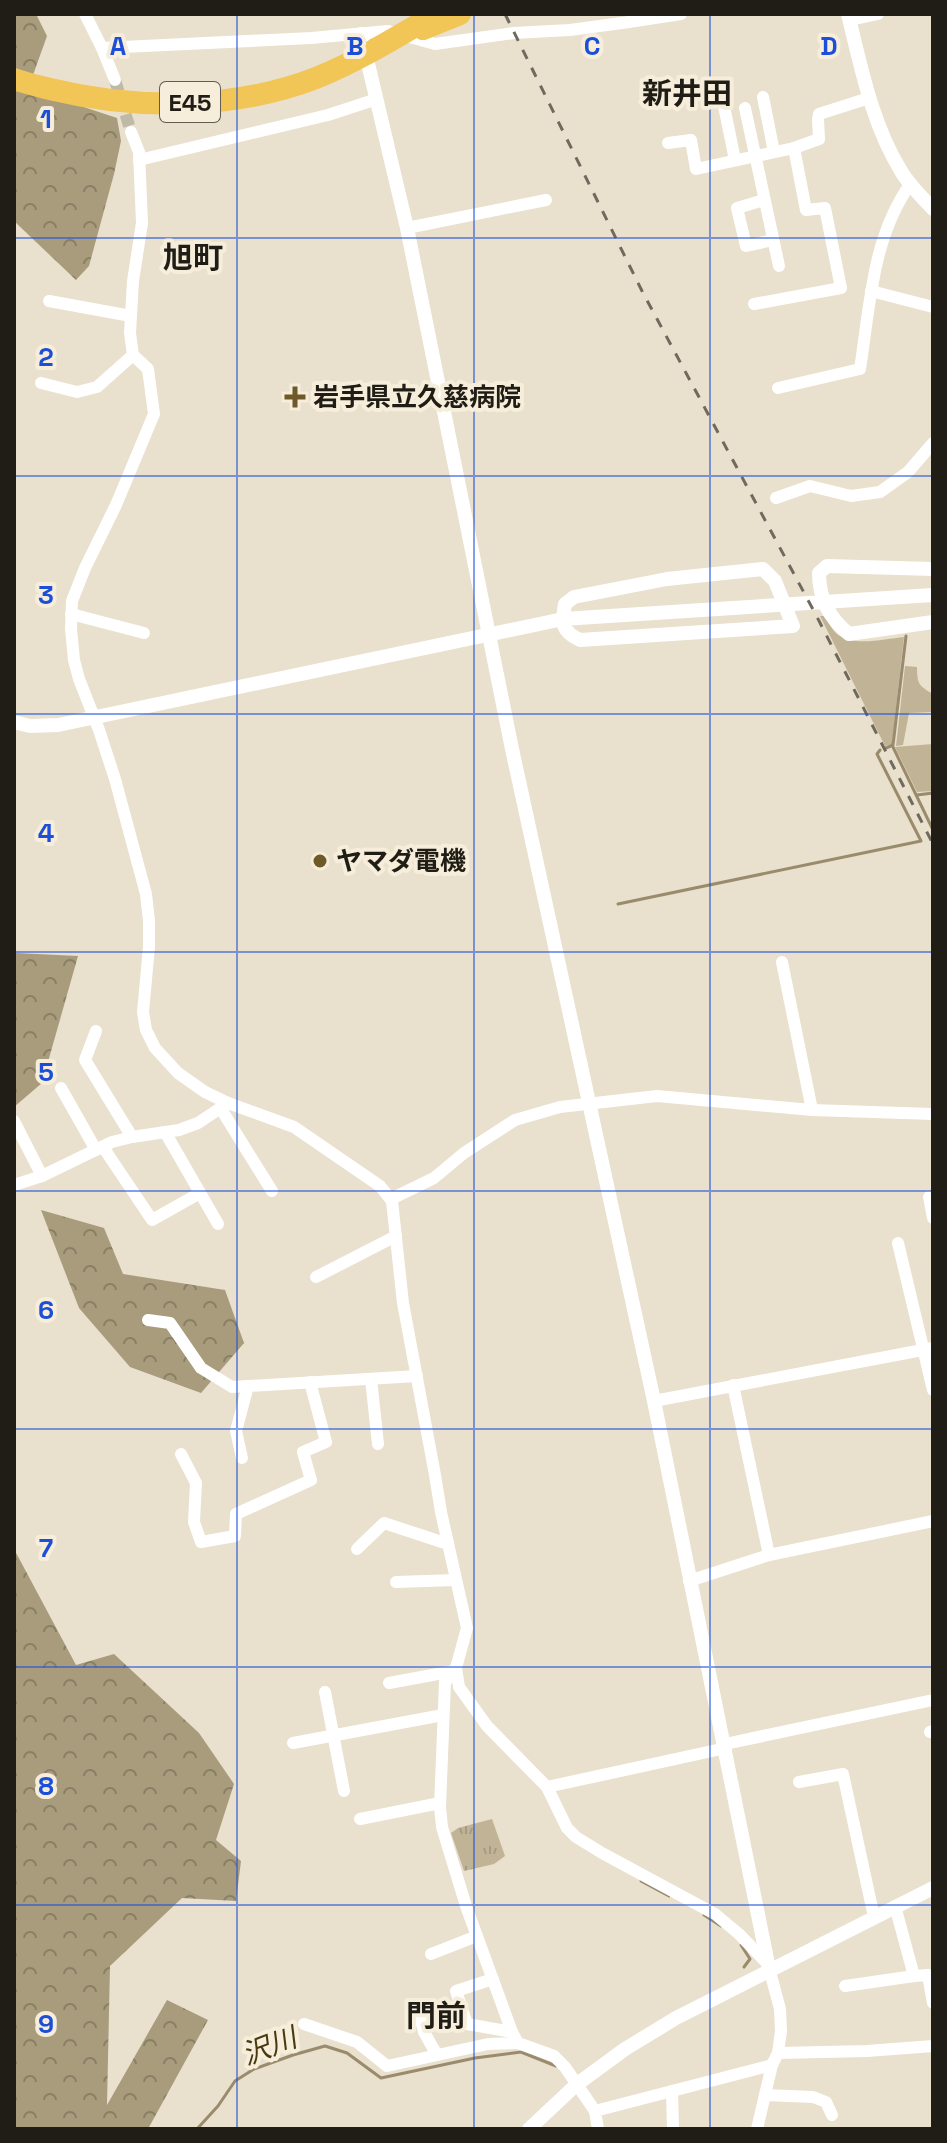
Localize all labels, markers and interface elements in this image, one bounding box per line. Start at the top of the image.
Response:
text: A [110,29,127,63]
text: B [346,29,364,63]
text: C [584,29,600,63]
text: D [820,29,838,63]
district label: 新井田 [642,74,732,113]
road number: E45 [160,82,220,122]
text: 1 [40,102,52,136]
district label: 旭町 [163,238,223,277]
text: 2 [38,340,54,374]
place label: 岩手県立久慈病院 [313,380,521,414]
marker: 岩手県立久慈病院 [284,386,306,408]
text: 3 [38,578,54,612]
text: 4 [38,816,54,850]
place label: ヤマダ電機 [336,844,466,878]
marker: ヤマダ電機 [311,852,329,870]
text: 5 [38,1055,54,1089]
text: 6 [38,1293,54,1327]
text: 7 [39,1531,53,1565]
text: 8 [38,1769,54,1803]
district label: 門前 [406,1996,466,2035]
text: 9 [38,2007,54,2041]
water label: 沢川 [236,2018,304,2073]

